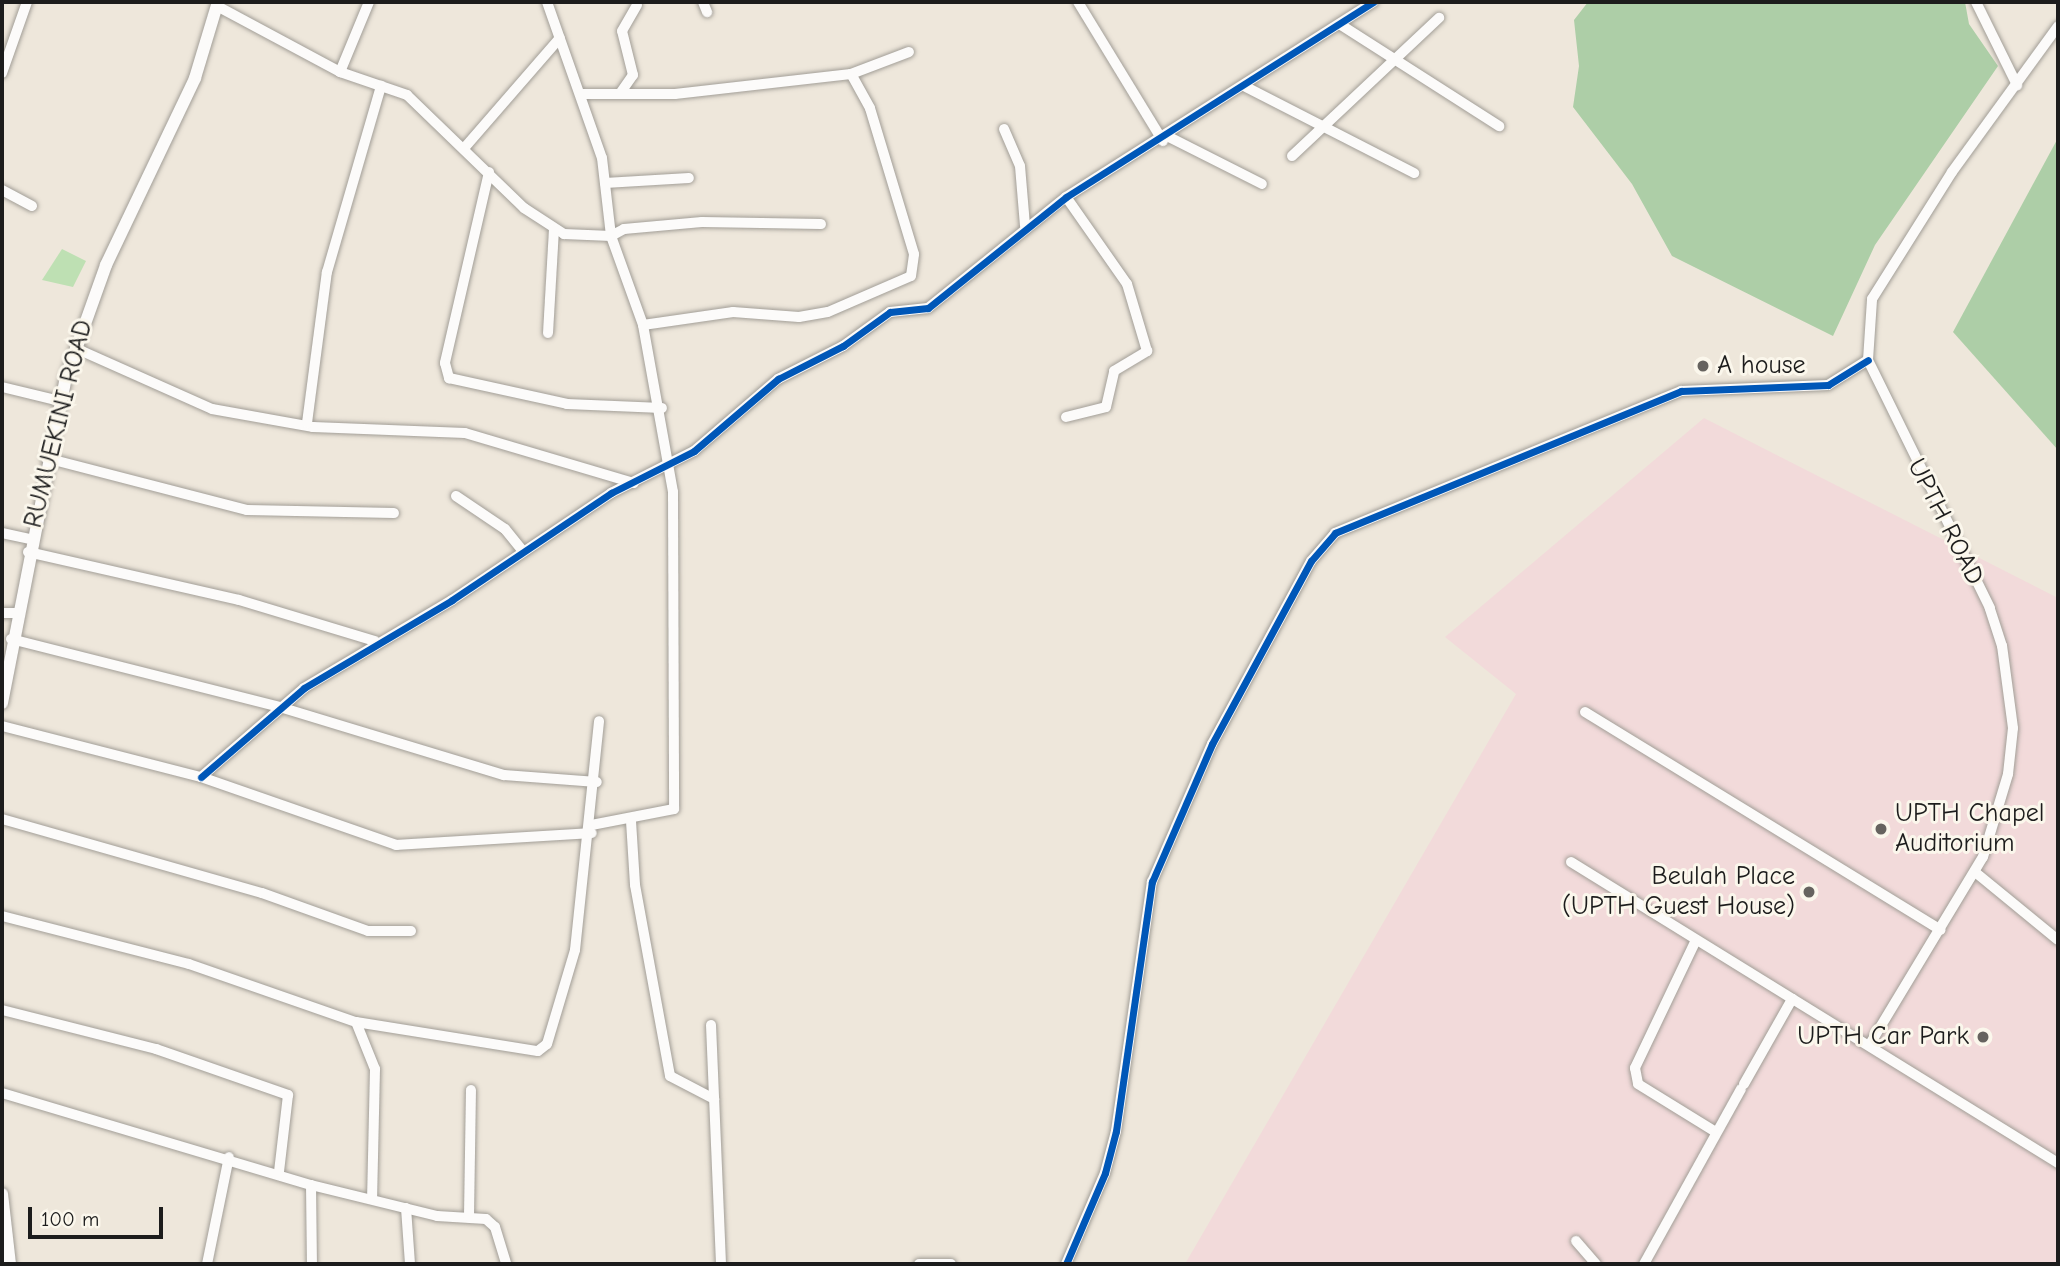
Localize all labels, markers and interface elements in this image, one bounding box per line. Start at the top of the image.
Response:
street label: RUMUEKINI ROAD [18,317,100,531]
place label: A house [1717,350,1806,382]
marker: A house [1695,358,1711,374]
street label: UPTH ROAD [1900,454,1990,590]
place label: UPTH Chapel Auditorium [1895,798,2044,860]
marker: UPTH Chapel Auditorium [1873,821,1889,837]
place label: Beulah Place (UPTH Guest House) [1562,861,1795,922]
marker: Beulah Place (UPTH Guest House) [1801,884,1817,900]
place label: UPTH Car Park [1797,1021,1969,1053]
marker: UPTH Car Park [1975,1029,1991,1045]
scale bar [32,1192,166,1236]
text: 100 m [41,1207,99,1231]

